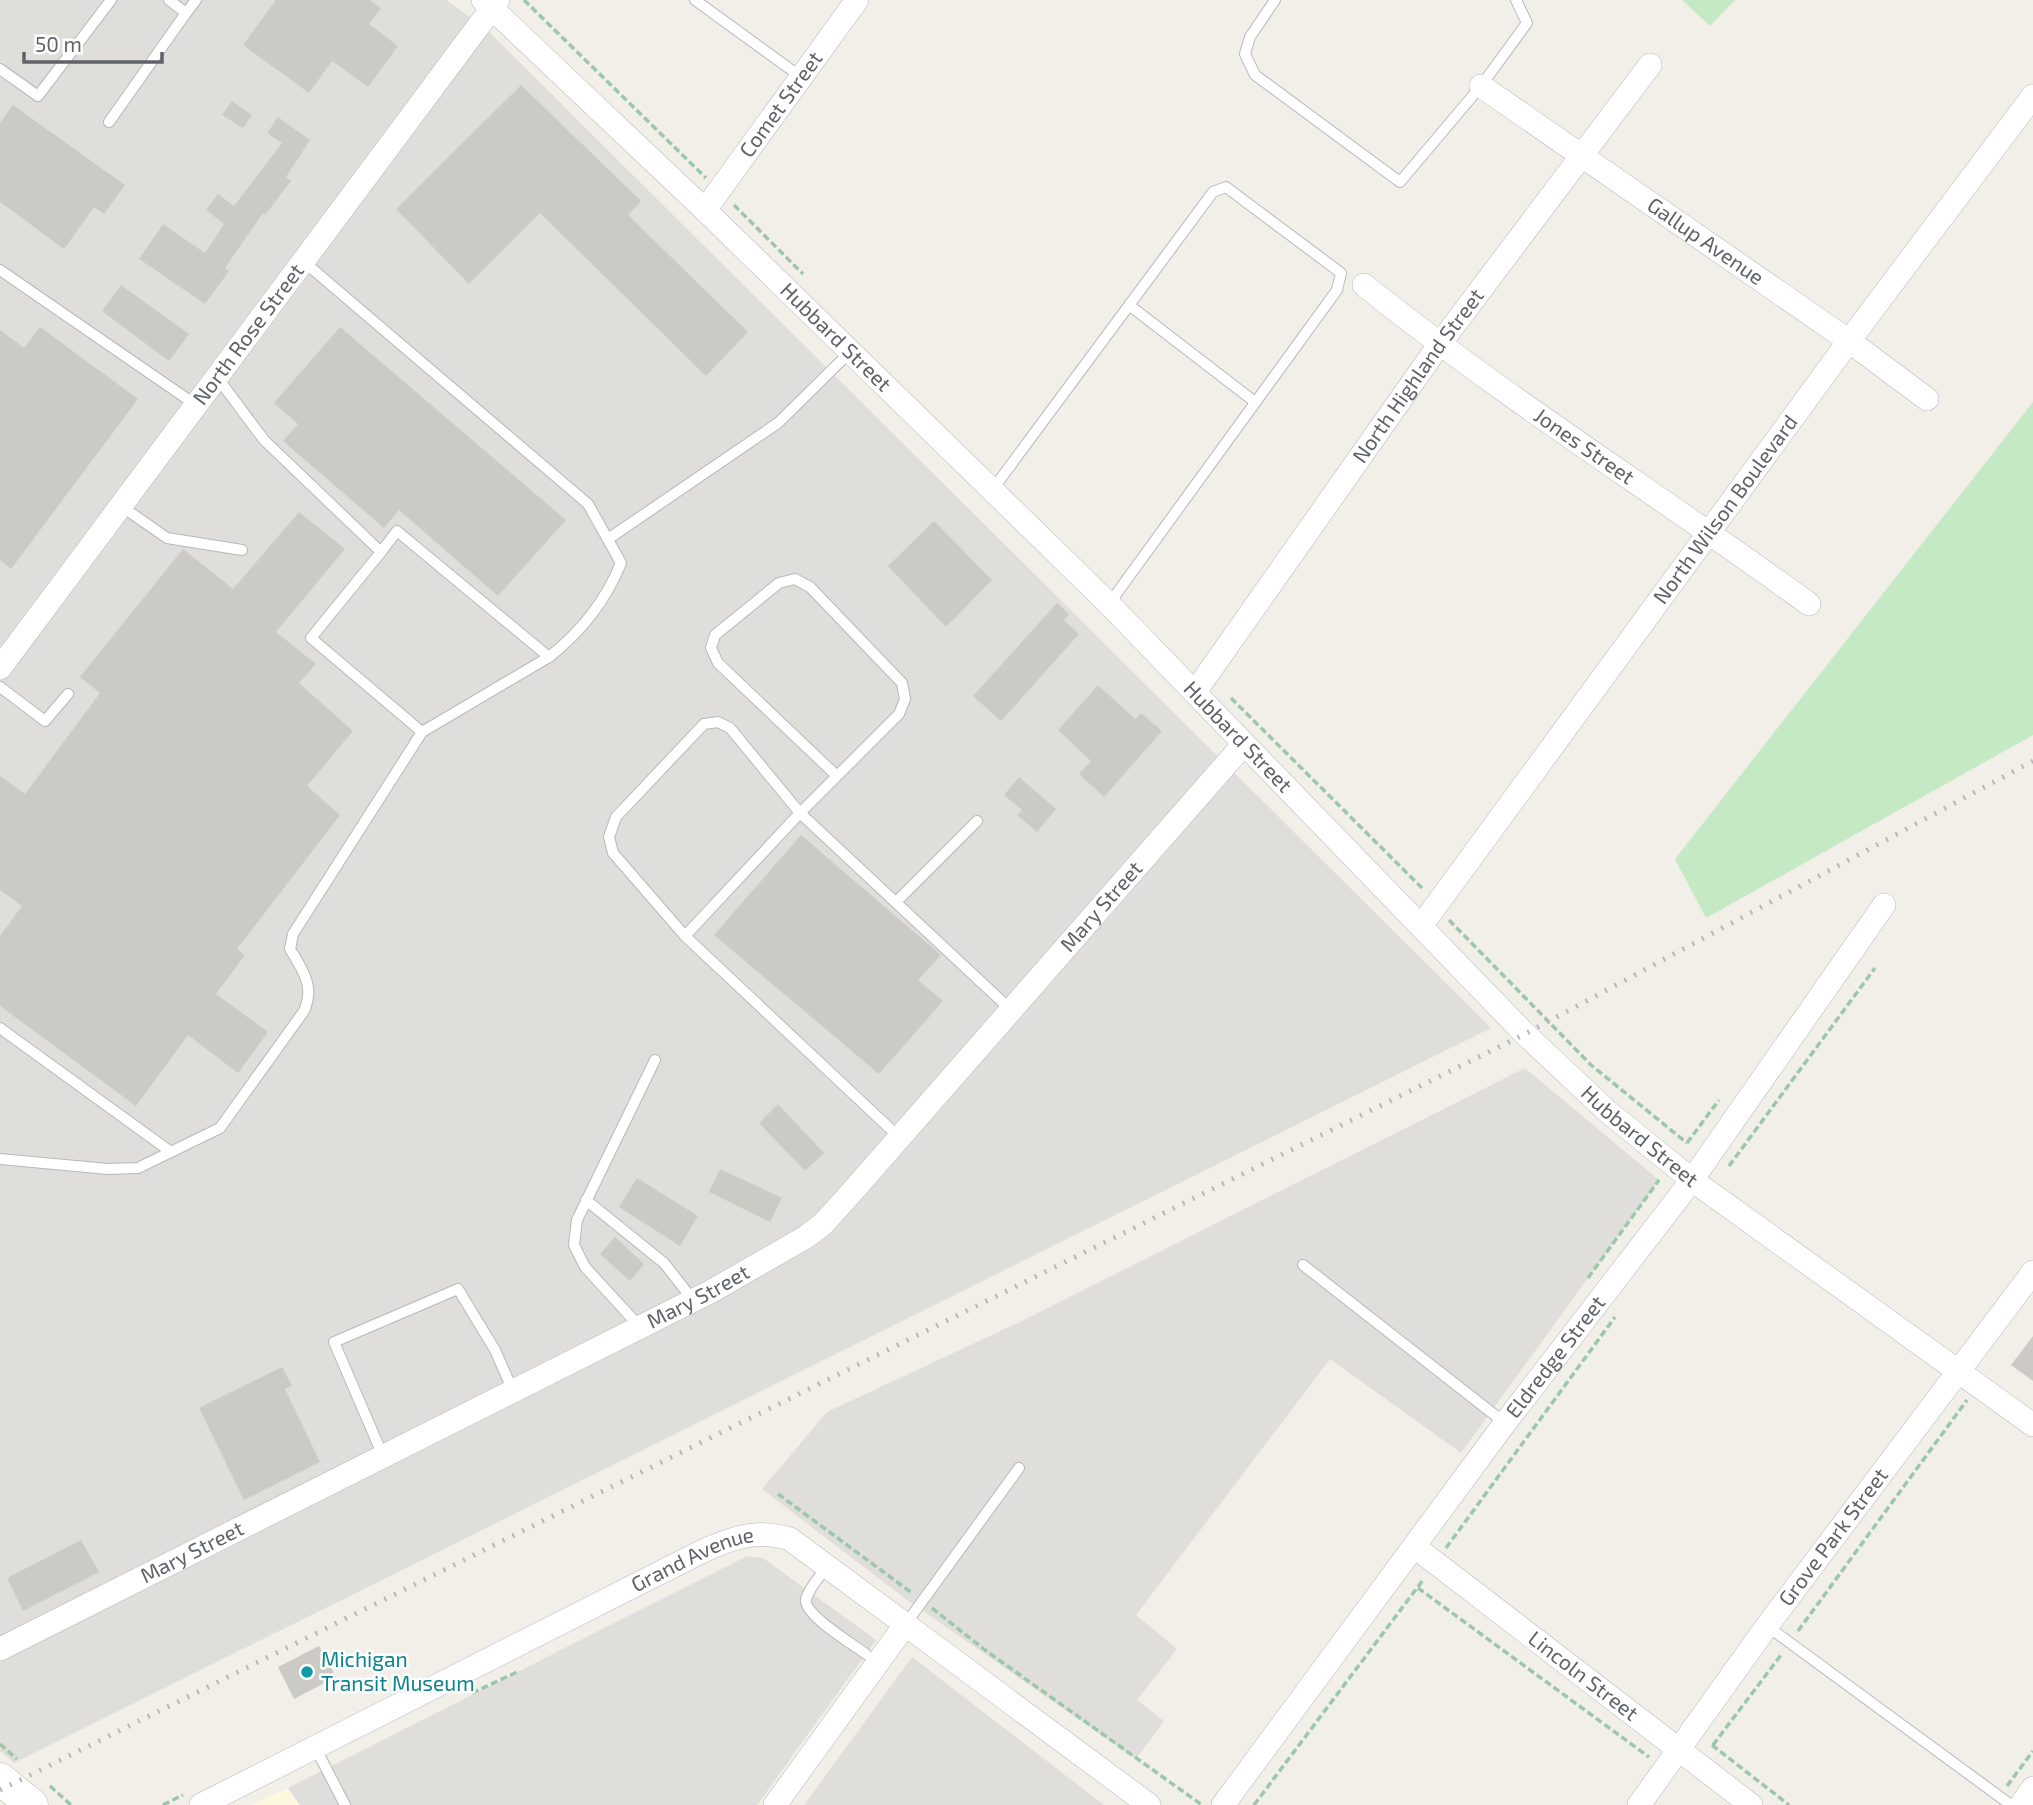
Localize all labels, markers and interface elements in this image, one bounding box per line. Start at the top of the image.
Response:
scale bar [24,21,163,65]
text: 50 m [35,31,82,56]
street label: Comet Street [733,46,827,162]
street label: Gallup Avenue [1643,191,1769,289]
street label: North Rose Street [187,258,308,409]
street label: Hubbard Street [776,277,897,396]
street label: North Highland Street [1346,283,1488,467]
street label: Jones Street [1530,402,1640,489]
street label: North Wilson Boulevard [1647,409,1802,608]
street label: Hubbard Street [1179,675,1298,797]
street label: Mary Street [1054,855,1147,956]
street label: Hubbard Street [1577,1079,1704,1191]
street label: Mary Street [642,1258,753,1333]
street label: Eldredge Street [1500,1290,1609,1422]
street label: Grove Park Street [1773,1463,1892,1610]
street label: Mary Street [136,1515,247,1587]
street label: Grand Avenue [627,1521,755,1596]
street label: Lincoln Street [1524,1625,1644,1725]
place label: Michigan Transit Museum [321,1646,475,1695]
marker: Michigan Transit Museum [299,1664,315,1680]

